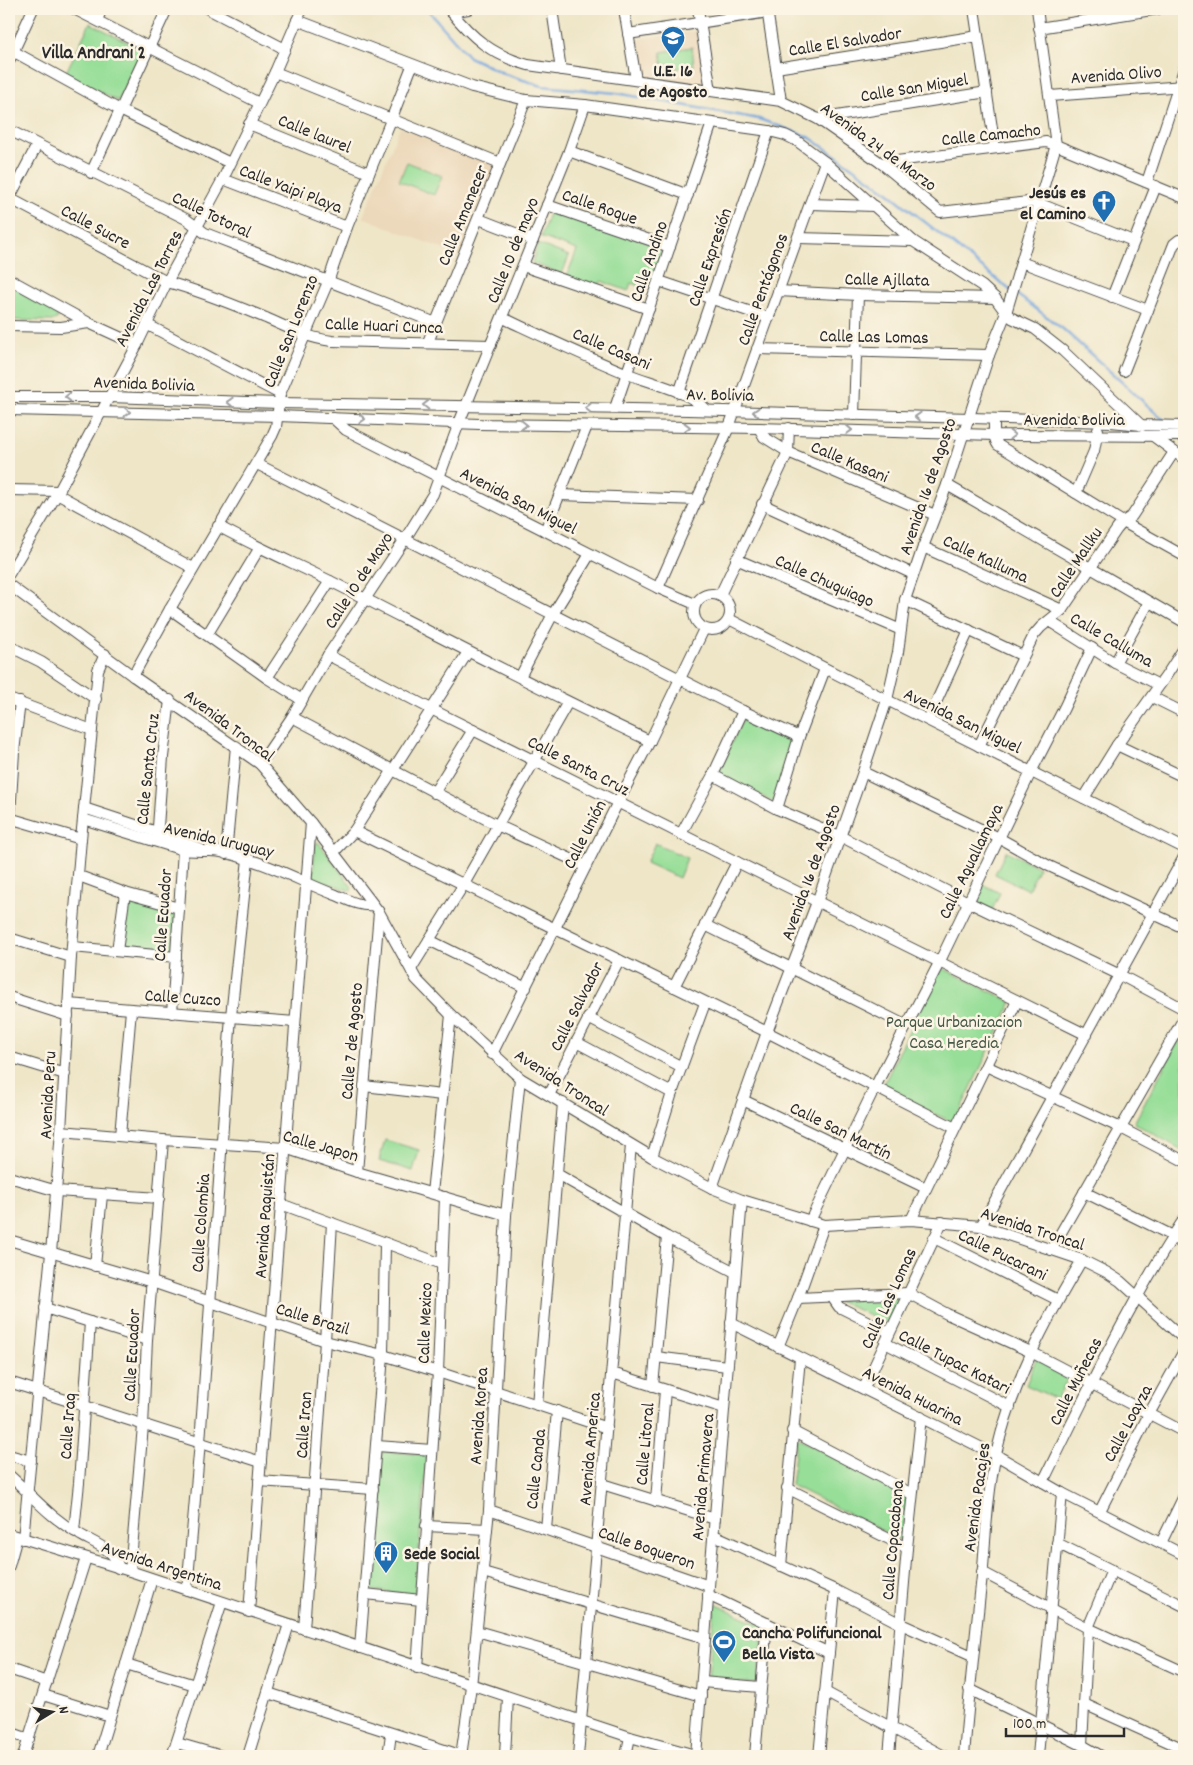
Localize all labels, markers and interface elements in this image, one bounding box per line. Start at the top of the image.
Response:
street label: Calle El Salvador [787,22,904,65]
school or university icon: U.E. 16 de Agosto [660,25,686,59]
district label: Villa Andrani 2 [42,41,146,68]
place label: U.E. 16 de Agosto [639,60,707,106]
street label: Avenida Olivo [1070,61,1163,92]
street label: Calle San Miguel [859,69,971,110]
street label: Avenida 24 de Marzo [814,97,941,199]
street label: Calle laurel [274,109,355,162]
street label: Calle Camacho [940,119,1042,154]
street label: Calle Yaipi Playa [235,159,346,222]
street label: Calle Amanecer [433,162,496,270]
place label: Jesús es el Camino [1020,182,1086,228]
street label: Calle Roque [558,184,640,233]
street label: Calle Totoral [167,186,255,247]
church icon: Jesús es el Camino [1091,189,1117,223]
street label: Calle 10 de mayo [482,194,547,308]
street label: Calle Sucre [56,199,134,257]
street label: Calle Expresión [683,205,740,311]
street label: Calle Andino [625,218,676,306]
street label: Avenida Las Torres [110,227,190,352]
street label: Calle Pentágonos [732,230,796,349]
street label: Calle Ajllata [844,268,930,295]
street label: Calle San Lorenzo [258,272,326,392]
street label: Calle Huari Cunca [324,313,444,342]
street label: Calle Casani [568,323,654,378]
street label: Calle Las Lomas [819,325,929,352]
street label: Avenida Bolivia [93,371,195,400]
street label: Av. Bolivia [686,383,755,410]
one-way arrow [64,392,72,402]
one-way arrow [226,396,234,407]
one-way arrow [422,400,430,410]
one-way arrow [584,403,592,413]
one-way arrow [752,406,760,417]
one-way arrow [124,407,132,418]
street label: Avenida Bolivia [1023,409,1125,434]
one-way arrow [914,411,922,422]
one-way arrow [358,414,366,425]
street label: Avenida 16 de Agosto [894,415,964,559]
one-way arrow [520,420,528,430]
one-way arrow [683,422,691,432]
one-way arrow [846,425,853,435]
one-way arrow [1009,430,1017,440]
street label: Calle Kasani [806,436,892,491]
street label: Avenida San Miguel [455,462,581,543]
street label: Calle Mallku [1044,523,1110,604]
street label: Calle 10 de Mayo [319,528,401,635]
street label: Calle Kalluma [938,530,1032,591]
street label: Calle Chuquiago [770,549,878,615]
street label: Calle Calluma [1064,607,1157,675]
street label: Avenida San Miguel [899,683,1026,762]
street label: Avenida Troncal [178,685,280,770]
street label: Calle Santa Cruz [131,712,168,826]
street label: Calle Santa Cruz [522,731,634,804]
street label: Calle Unión [558,796,614,874]
street label: Calle Aguallamaya [934,800,1011,924]
street label: Avenida 16 de Agosto [776,801,849,944]
street label: Avenida Uruguay [161,817,277,866]
street label: Calle Ecuador [149,868,180,962]
street label: Calle Salvador [545,958,612,1056]
street label: Calle 7 de Agosto [336,982,371,1101]
street label: Calle Cuzco [144,984,222,1015]
park label: Parque Urbanizacion Casa Heredia [886,1011,1022,1057]
street label: Avenida Troncal [509,1044,613,1124]
street label: Avenida Peru [35,1050,64,1140]
street label: Calle San Martín [785,1097,895,1168]
street label: Calle Japon [280,1125,361,1170]
street label: Avenida Paquistán [250,1153,283,1279]
street label: Calle Colombia [187,1172,218,1273]
street label: Avenida Troncal [977,1202,1088,1259]
street label: Calle Pucarani [953,1224,1051,1289]
street label: Calle Las Lomas [856,1244,925,1354]
street label: Calle Mexico [413,1282,440,1364]
street label: Calle Brazil [272,1297,353,1344]
street label: Calle Ecuador [119,1308,148,1402]
street label: Calle Tupac Katari [893,1324,1014,1402]
street label: Calle Muñecas [1044,1334,1110,1430]
street label: Avenida Huarina [857,1361,967,1434]
street label: Avenida Korea [465,1366,496,1466]
street label: Calle Loayza [1098,1381,1160,1467]
street label: Calle Iran [291,1391,320,1459]
street label: Avenida America [574,1391,609,1507]
street label: Calle Iraq [55,1392,84,1460]
street label: Calle Litoral [630,1401,663,1486]
street label: Avenida Primavera [686,1412,723,1542]
street label: Calle Canda [521,1427,554,1511]
street label: Avenida Pacajes [958,1441,999,1554]
street label: Calle Copacabana [877,1479,912,1601]
street label: Calle Boqueron [594,1521,698,1578]
street label: Avenida Argentina [98,1536,225,1599]
building icon: Sede Social [373,1540,399,1574]
place label: Sede Social [404,1543,480,1568]
place label: Cancha Polifuncional Bella Vista [742,1622,882,1668]
sports icon: Cancha Polifuncional Bella Vista [711,1629,737,1663]
north arrow [28,1688,78,1738]
text: N [52,1705,73,1715]
scale bar [1006,1705,1123,1737]
text: 100 m [1013,1714,1046,1736]

